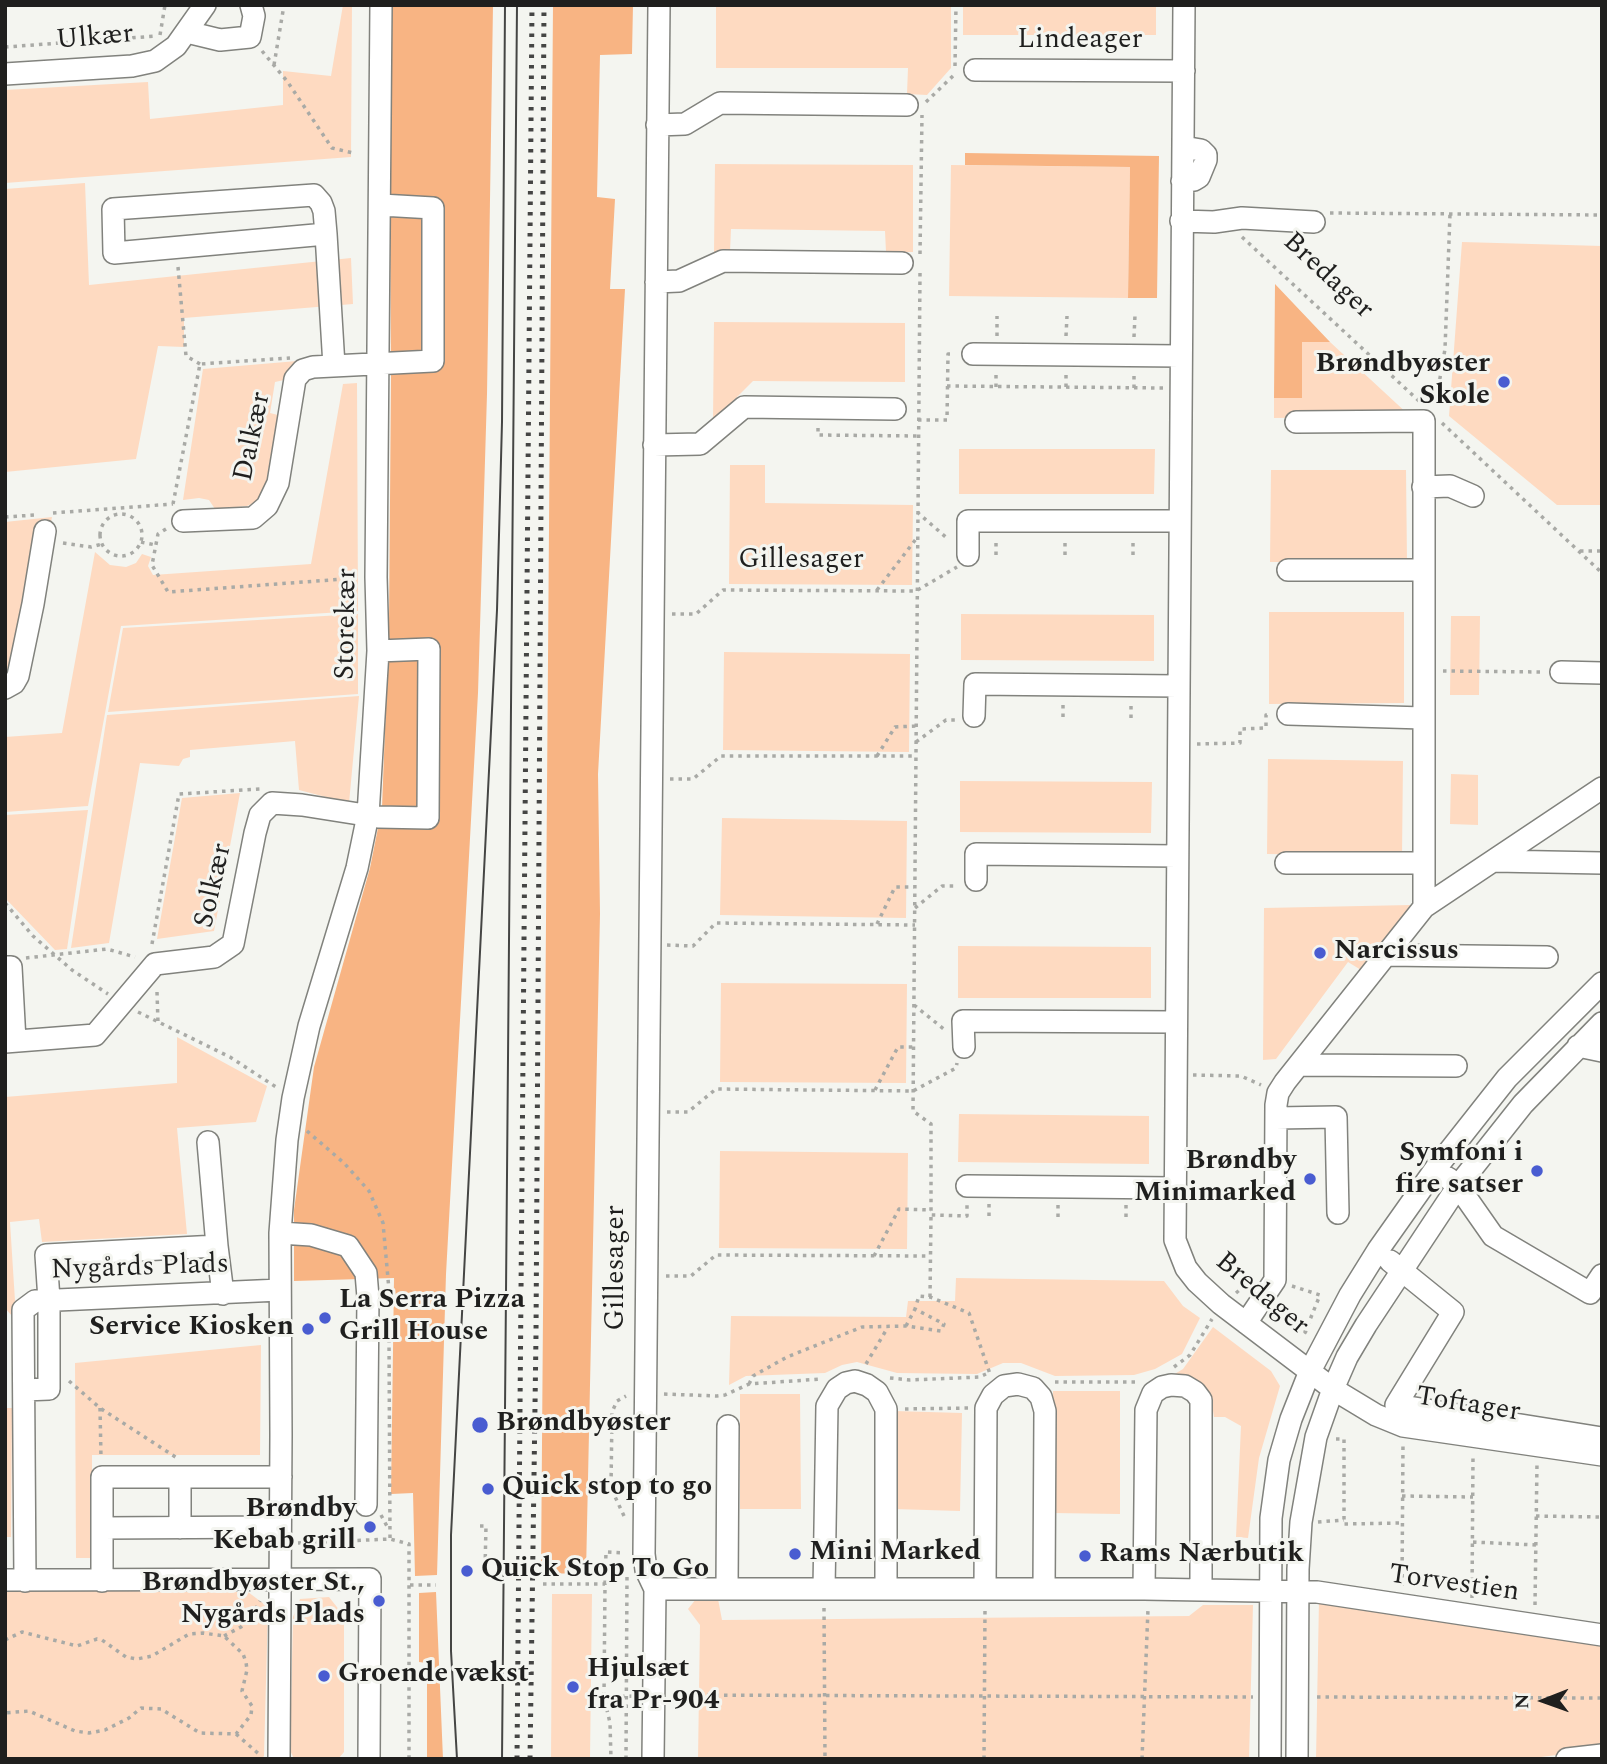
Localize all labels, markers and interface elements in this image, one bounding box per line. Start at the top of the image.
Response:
street label: Ulkær [55,19,135,59]
street label: Lindeager [1017,25,1143,59]
street label: Bredager [1275,227,1379,327]
place label: Brøndbyøster Skole [1316,349,1490,415]
marker: Brøndbyøster Skole [1496,374,1512,390]
street label: Dalkær [228,389,280,485]
street label: Gillesager [738,545,864,579]
street label: Storekær [330,568,366,680]
street label: Solkær [189,840,241,932]
place label: Narcissus [1334,936,1459,970]
marker: Narcissus [1312,945,1328,961]
place label: Symfoni i fire satser [1395,1138,1523,1204]
place label: Brøndby Minimarked [1134,1146,1296,1212]
marker: Symfoni i fire satser [1529,1163,1545,1179]
marker: Brøndby Minimarked [1302,1171,1318,1187]
street label: Gillesager [601,1205,635,1331]
street label: Bredager [1207,1246,1315,1344]
street label: Nygårds Plads [51,1249,229,1289]
place label: La Serra Pizza Grill House [339,1285,525,1351]
marker: La Serra Pizza Grill House [317,1310,333,1326]
place label: Service Kiosken [89,1312,294,1346]
marker: Service Kiosken [300,1321,316,1337]
street label: Toftager [1413,1381,1523,1431]
place label: Brøndbyøster [496,1408,670,1442]
marker: Brøndbyøster [470,1415,490,1435]
place label: Quick stop to go [502,1472,712,1506]
marker: Quick stop to go [480,1481,496,1497]
place label: Brøndby Kebab grill [213,1494,356,1560]
marker: Brøndby Kebab grill [362,1519,378,1535]
place label: Mini Marked [809,1537,981,1571]
place label: Rams Nærbutik [1099,1539,1304,1573]
marker: Mini Marked [787,1546,803,1562]
marker: Rams Nærbutik [1077,1548,1093,1564]
place label: Quick Stop To Go [481,1554,709,1588]
street label: Torvestien [1387,1559,1521,1611]
marker: Quick Stop To Go [459,1563,475,1579]
place label: Brøndbyøster St., Nygårds Plads [142,1568,365,1634]
marker: Brøndbyøster St., Nygårds Plads [371,1593,387,1609]
place label: Hjulsæt fra Pr-904 [587,1654,719,1720]
place label: Groende vækst [338,1659,529,1693]
north arrow [1509,1666,1579,1736]
marker: Groende vækst [316,1668,332,1684]
marker: Hjulsæt fra Pr-904 [565,1679,581,1695]
text: N [1508,1693,1537,1709]

